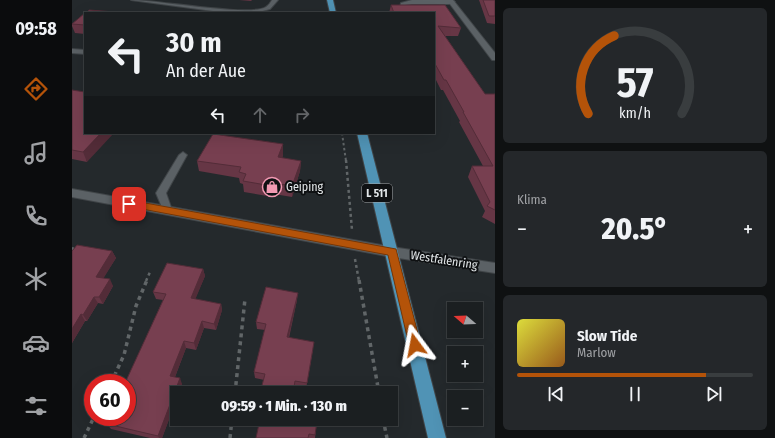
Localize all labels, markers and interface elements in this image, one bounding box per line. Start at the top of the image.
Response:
text: 09:58 [15,18,57,40]
text: 30 m [166,26,222,59]
icon: left [100,28,152,80]
text: 57 [616,57,654,107]
text: An der Aue [166,60,246,82]
icon: directions [22,75,50,103]
icon: left [207,104,229,126]
icon: ahead [249,104,271,126]
icon: right [291,104,313,126]
text: km/h [619,104,651,121]
icon: music [22,139,50,167]
shop icon: Geiping [261,176,283,198]
place label: Geiping [286,180,324,194]
road number: L 511 [362,184,392,202]
pin [112,187,146,221]
text: Klima [517,192,547,207]
icon: arrive [118,193,140,215]
icon: phone [22,202,50,230]
text: 20.5° [602,211,668,247]
text: − [517,216,527,243]
text: + [743,216,753,243]
street label: Westfalenring [410,248,479,272]
icon: climate [22,265,50,293]
north arrow [447,302,483,338]
map controls [447,302,483,426]
position arrow [394,324,436,366]
text: Slow Tide [577,327,637,345]
icon: car [22,329,50,357]
text: Marlow [577,345,616,360]
button: + [447,346,483,382]
speed limit sign: 60 [84,374,136,426]
icon: previous [545,383,567,405]
icon: pause [624,383,646,405]
icon: next [703,383,725,405]
button: − [447,390,483,426]
icon: filters [22,392,50,420]
text: 09:59 · 1 Min. · 130 m [221,397,347,415]

